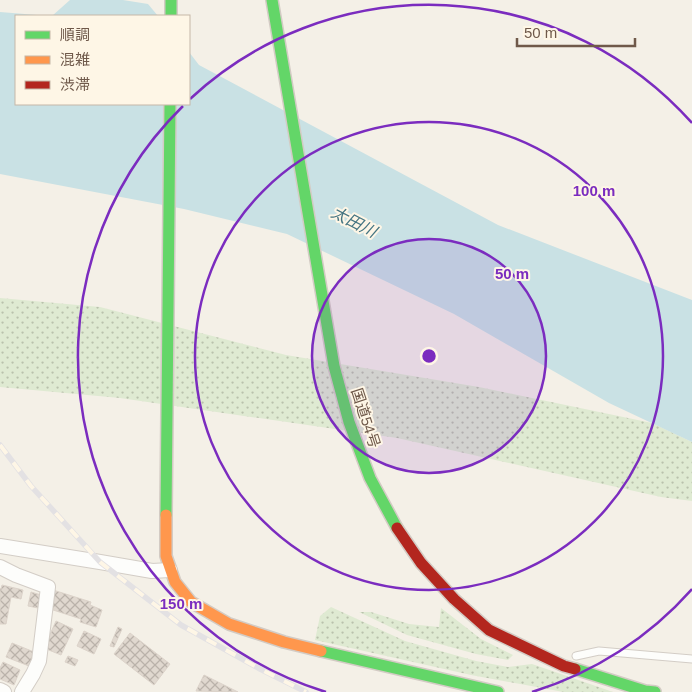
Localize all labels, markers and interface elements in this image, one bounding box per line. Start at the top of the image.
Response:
legend [15,15,190,105]
scale bar [517,15,634,47]
text: 50 m [524,24,557,41]
text: 順調 [60,26,90,43]
text: 混雑 [60,51,90,68]
text: 渋滞 [60,76,90,93]
text: 100 m [573,182,615,199]
water label: 太田川 [329,204,381,241]
text: 50 m [495,265,529,282]
centre of rings [420,347,438,365]
street label: 国道54号 [348,386,384,450]
text: 150 m [160,595,202,612]

